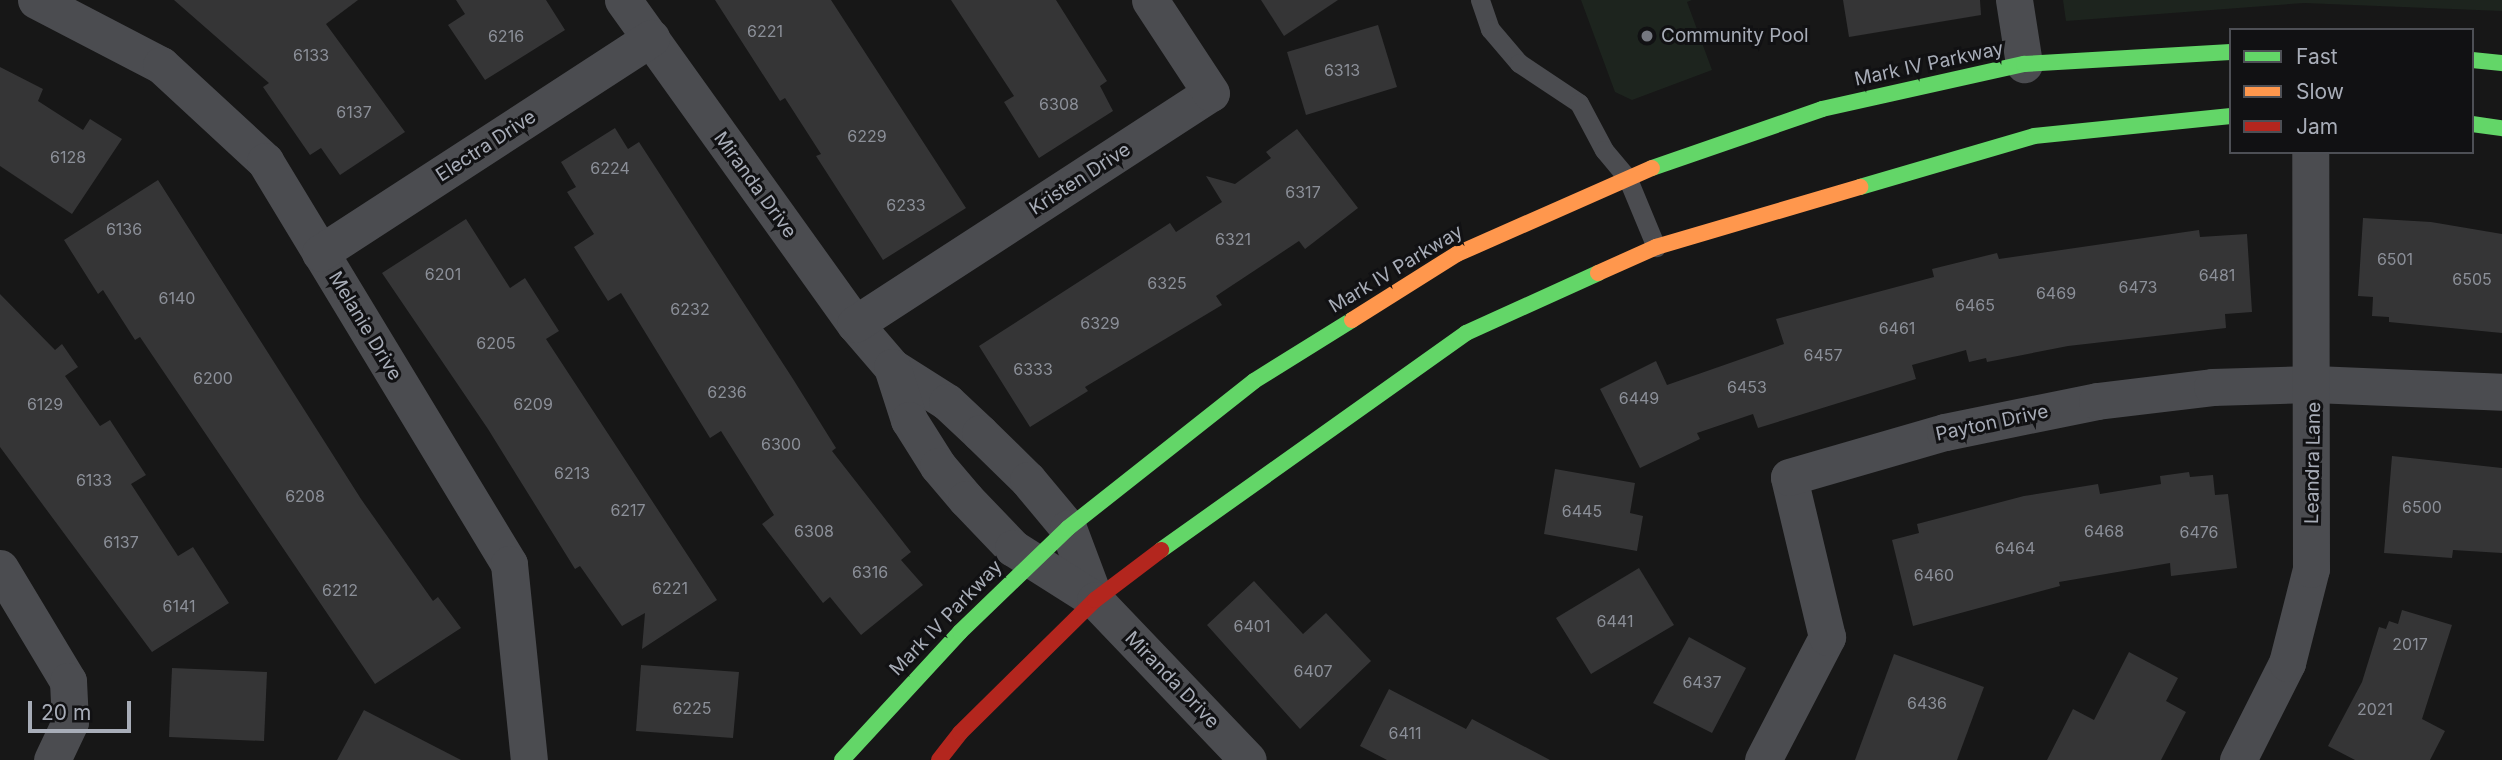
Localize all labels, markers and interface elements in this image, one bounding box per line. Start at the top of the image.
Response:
house number: 6221 [747,21,783,41]
place label: Community Pool [1661,25,1809,47]
house number: 6216 [488,26,524,46]
marker: Community Pool [1639,28,1655,44]
legend [2229,28,2474,154]
street label: Mark IV Parkway [1852,37,2006,91]
text: Fast [2296,44,2338,69]
house number: 6133 [293,45,329,65]
house number: 6313 [1324,60,1360,80]
text: Slow [2296,79,2344,104]
house number: 6308 [1039,94,1079,114]
house number: 6137 [336,102,372,122]
street label: Electra Drive [432,105,540,187]
text: Jam [2296,114,2338,139]
house number: 6229 [847,126,887,146]
street label: Miranda Drive [709,127,801,243]
street label: Kristen Drive [1025,138,1135,220]
house number: 6128 [50,147,86,167]
house number: 6224 [590,158,630,178]
house number: 6317 [1285,182,1321,202]
house number: 6233 [886,195,926,215]
house number: 6136 [106,219,142,239]
street label: Mark IV Parkway [1325,220,1467,318]
house number: 6321 [1215,229,1251,249]
house number: 6501 [2377,249,2413,269]
house number: 6201 [425,264,461,284]
house number: 6481 [2199,265,2235,285]
street label: Melanie Drive [324,267,406,385]
house number: 6505 [2452,269,2492,289]
house number: 6325 [1147,273,1187,293]
house number: 6473 [2119,277,2157,297]
house number: 6469 [2036,283,2076,303]
house number: 6140 [159,288,195,308]
house number: 6465 [1955,295,1995,315]
house number: 6232 [670,299,710,319]
house number: 6329 [1080,313,1120,333]
house number: 6461 [1879,318,1915,338]
house number: 6205 [476,333,516,353]
house number: 6457 [1803,345,1843,365]
house number: 6333 [1013,359,1053,379]
house number: 6200 [193,368,233,388]
house number: 6453 [1727,377,1767,397]
house number: 6236 [707,382,747,402]
house number: 6449 [1619,388,1659,408]
house number: 6129 [27,394,63,414]
house number: 6209 [513,394,553,414]
street label: Payton Drive [1934,400,2050,446]
street label: Leandra Lane [2301,402,2325,524]
house number: 6300 [761,434,801,454]
house number: 6213 [554,463,590,483]
house number: 6133 [76,470,112,490]
house number: 6208 [285,486,325,506]
house number: 6500 [2402,497,2442,517]
house number: 6217 [610,500,646,520]
house number: 6445 [1562,501,1602,521]
house number: 6308 [794,521,834,541]
house number: 6468 [2084,521,2124,541]
house number: 6476 [2180,522,2218,542]
house number: 6137 [103,532,139,552]
house number: 6464 [1995,538,2035,558]
street label: Mark IV Parkway [885,555,1007,681]
house number: 6316 [852,562,888,582]
house number: 6460 [1914,565,1954,585]
house number: 6221 [652,578,688,598]
house number: 6212 [322,580,358,600]
house number: 6141 [163,596,195,616]
house number: 6441 [1597,611,1633,631]
house number: 6401 [1234,616,1270,636]
street label: Miranda Drive [1120,627,1224,733]
house number: 2017 [2392,634,2428,654]
house number: 6407 [1293,661,1333,681]
house number: 6437 [1682,672,1722,692]
scale bar [32,686,135,730]
house number: 6436 [1907,693,1947,713]
house number: 6225 [672,698,712,718]
house number: 2021 [2357,699,2393,719]
text: 20 m [41,700,91,725]
house number: 6411 [1389,723,1421,743]

